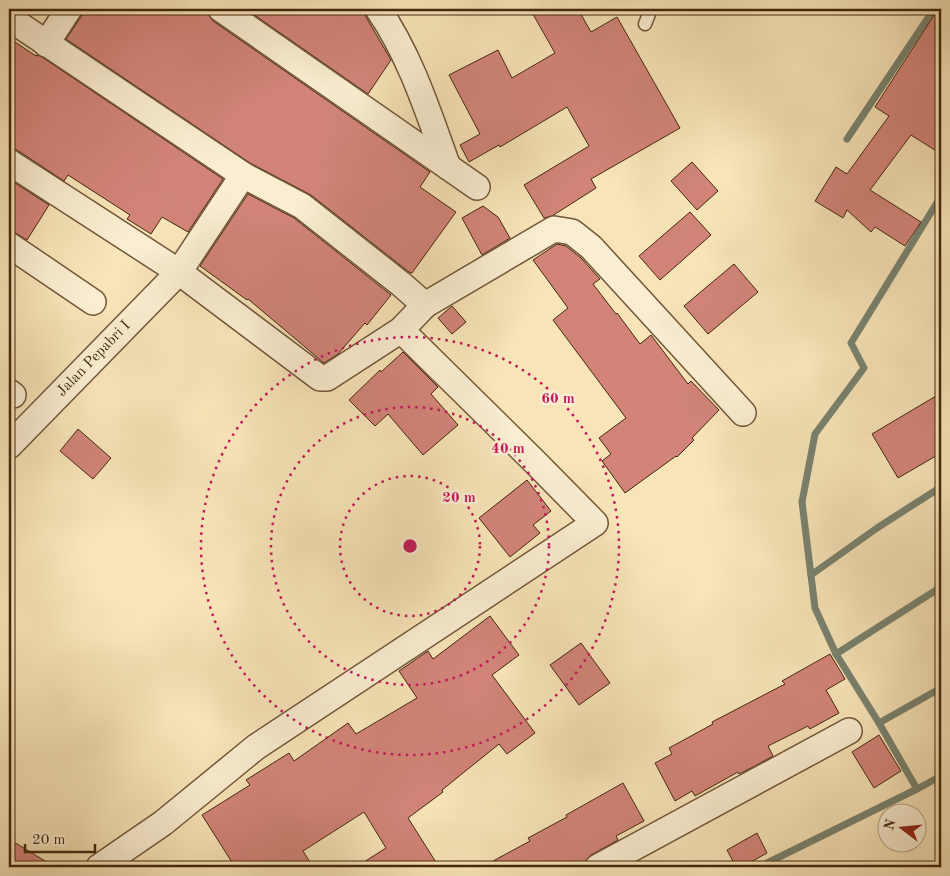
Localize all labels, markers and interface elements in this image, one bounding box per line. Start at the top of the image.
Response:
street label: Jalan Pepabri I [54,318,134,400]
text: 60 m [541,392,575,407]
text: 40 m [491,442,525,457]
text: 20 m [442,491,476,506]
centre of rings [401,537,419,555]
north arrow [878,804,928,854]
text: N [882,817,899,832]
scale bar [25,821,95,853]
text: 20 m [32,833,66,848]

